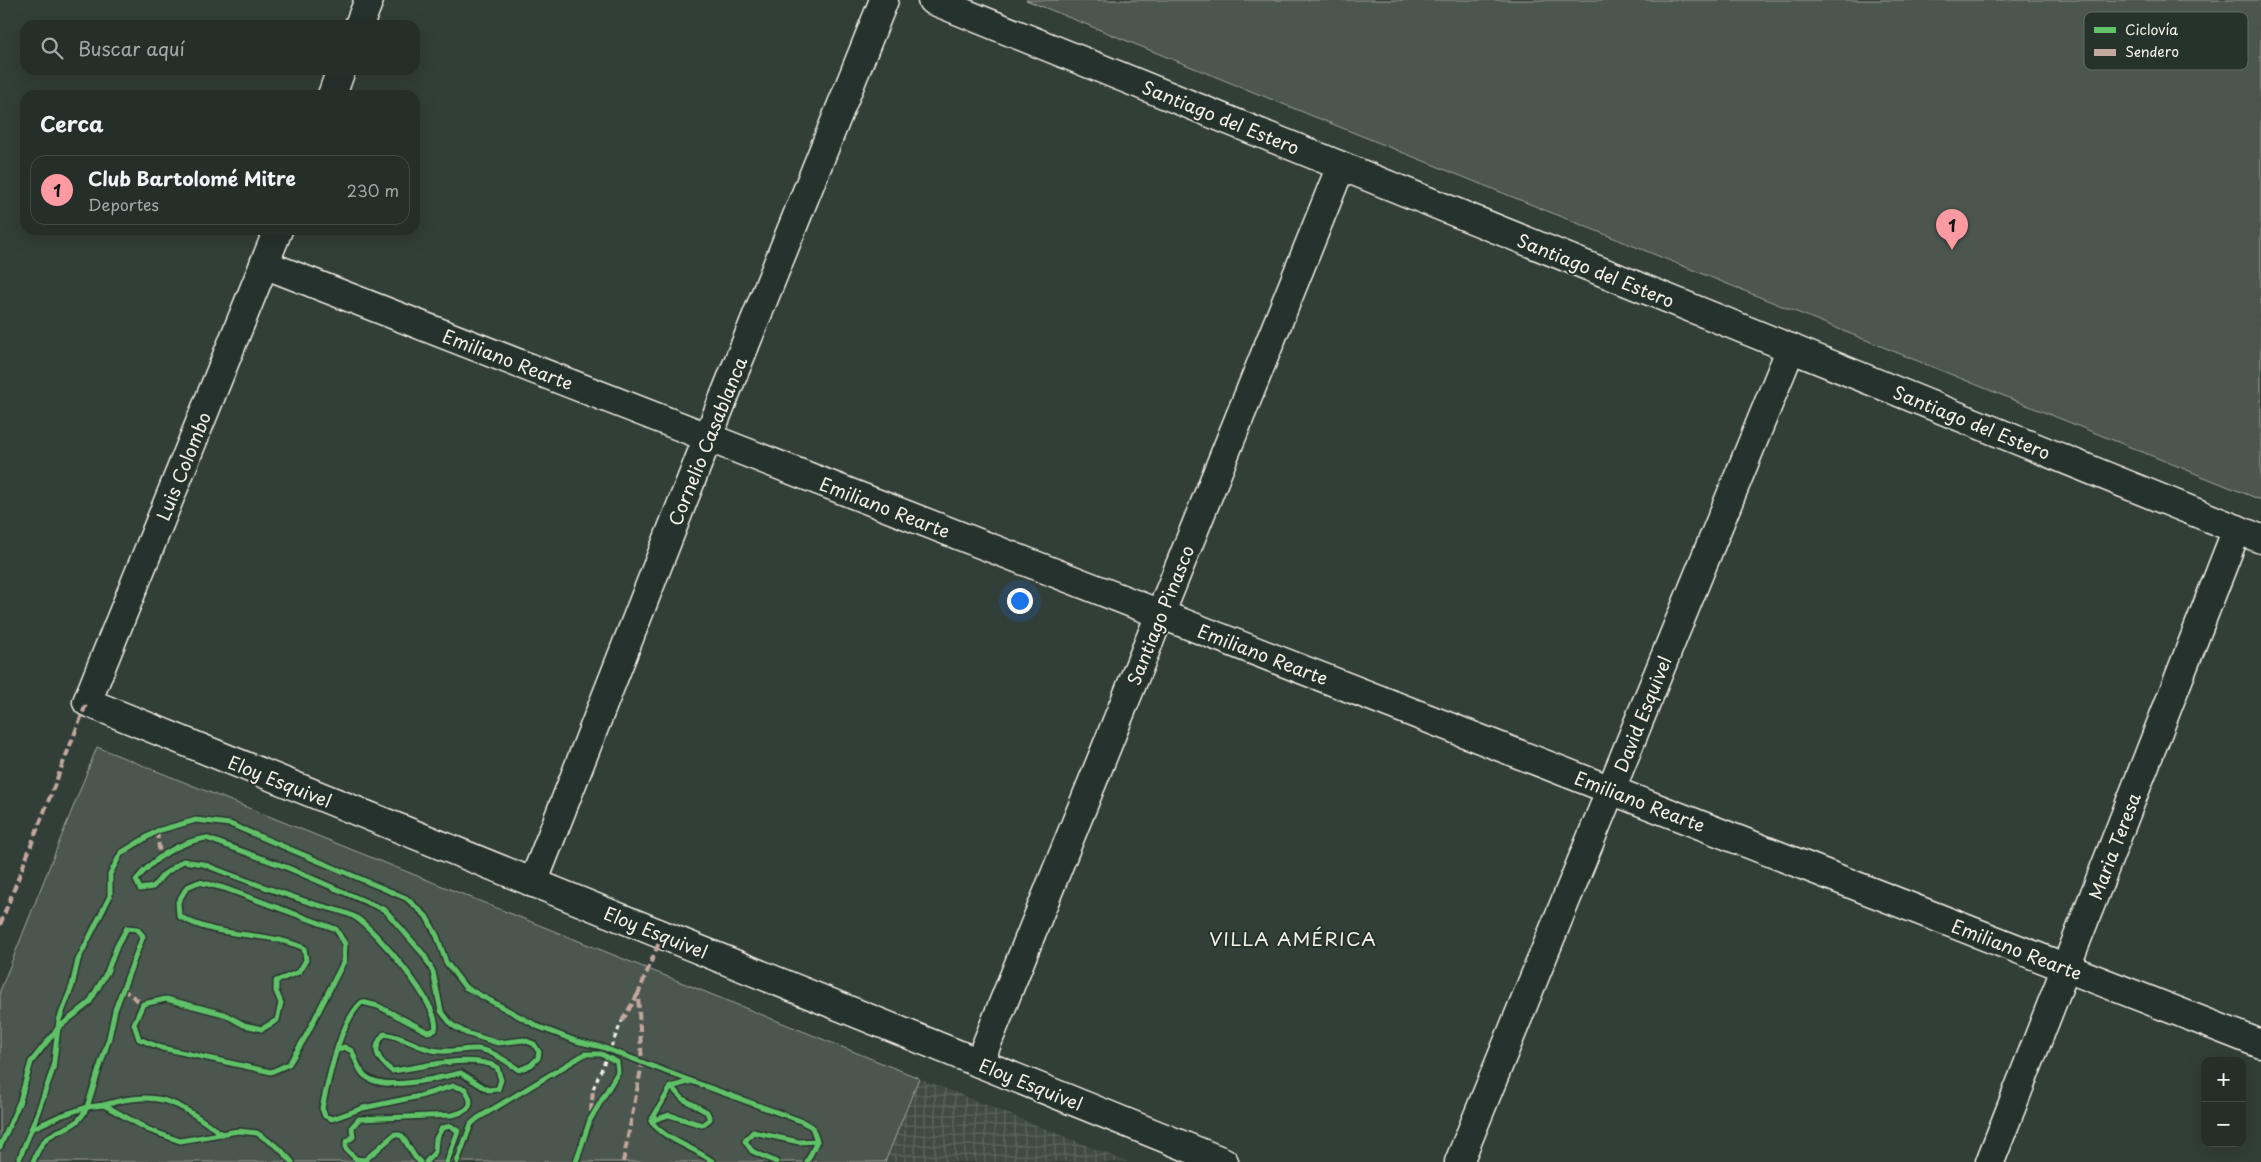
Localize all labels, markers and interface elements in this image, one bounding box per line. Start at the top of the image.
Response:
legend [2084,12,2248,70]
text: Ciclovía [2125,19,2178,40]
search box [20,20,420,75]
icon: search [38,34,66,62]
text: Buscar aquí [78,34,185,62]
text: Sendero [2125,41,2179,62]
street label: Santiago del Estero [1138,73,1304,161]
text: Cerca [40,107,104,139]
text: Club Bartolomé Mitre [88,164,296,192]
text: 1 [53,178,61,202]
text: 230 m [347,178,399,202]
text: Deportes [88,192,159,216]
pin: 1 [1936,209,1968,250]
street label: Santiago del Estero [1513,226,1679,314]
street label: Emiliano Rearte [439,322,577,396]
street label: Cornelio Casablanca [661,352,753,529]
street label: Santiago del Estero [1889,378,2055,466]
street label: Luis Colombo [149,408,217,524]
street label: Emiliano Rearte [816,470,954,544]
street label: Santiago Pinasco [1120,541,1200,689]
your location [1007,588,1033,614]
street label: Emiliano Rearte [1194,617,1332,691]
street label: David Esquivel [1606,652,1678,776]
street label: Eloy Esquivel [224,748,336,814]
street label: Emiliano Rearte [1571,764,1709,838]
street label: Maria Teresa [2081,788,2147,904]
street label: Eloy Esquivel [600,899,712,965]
street label: Emiliano Rearte [1948,912,2086,986]
district label: VILLA AMÉRICA [1209,924,1377,952]
street label: Eloy Esquivel [975,1051,1087,1117]
map controls [2201,1057,2246,1147]
button: + [2201,1057,2246,1102]
button: − [2201,1102,2246,1147]

